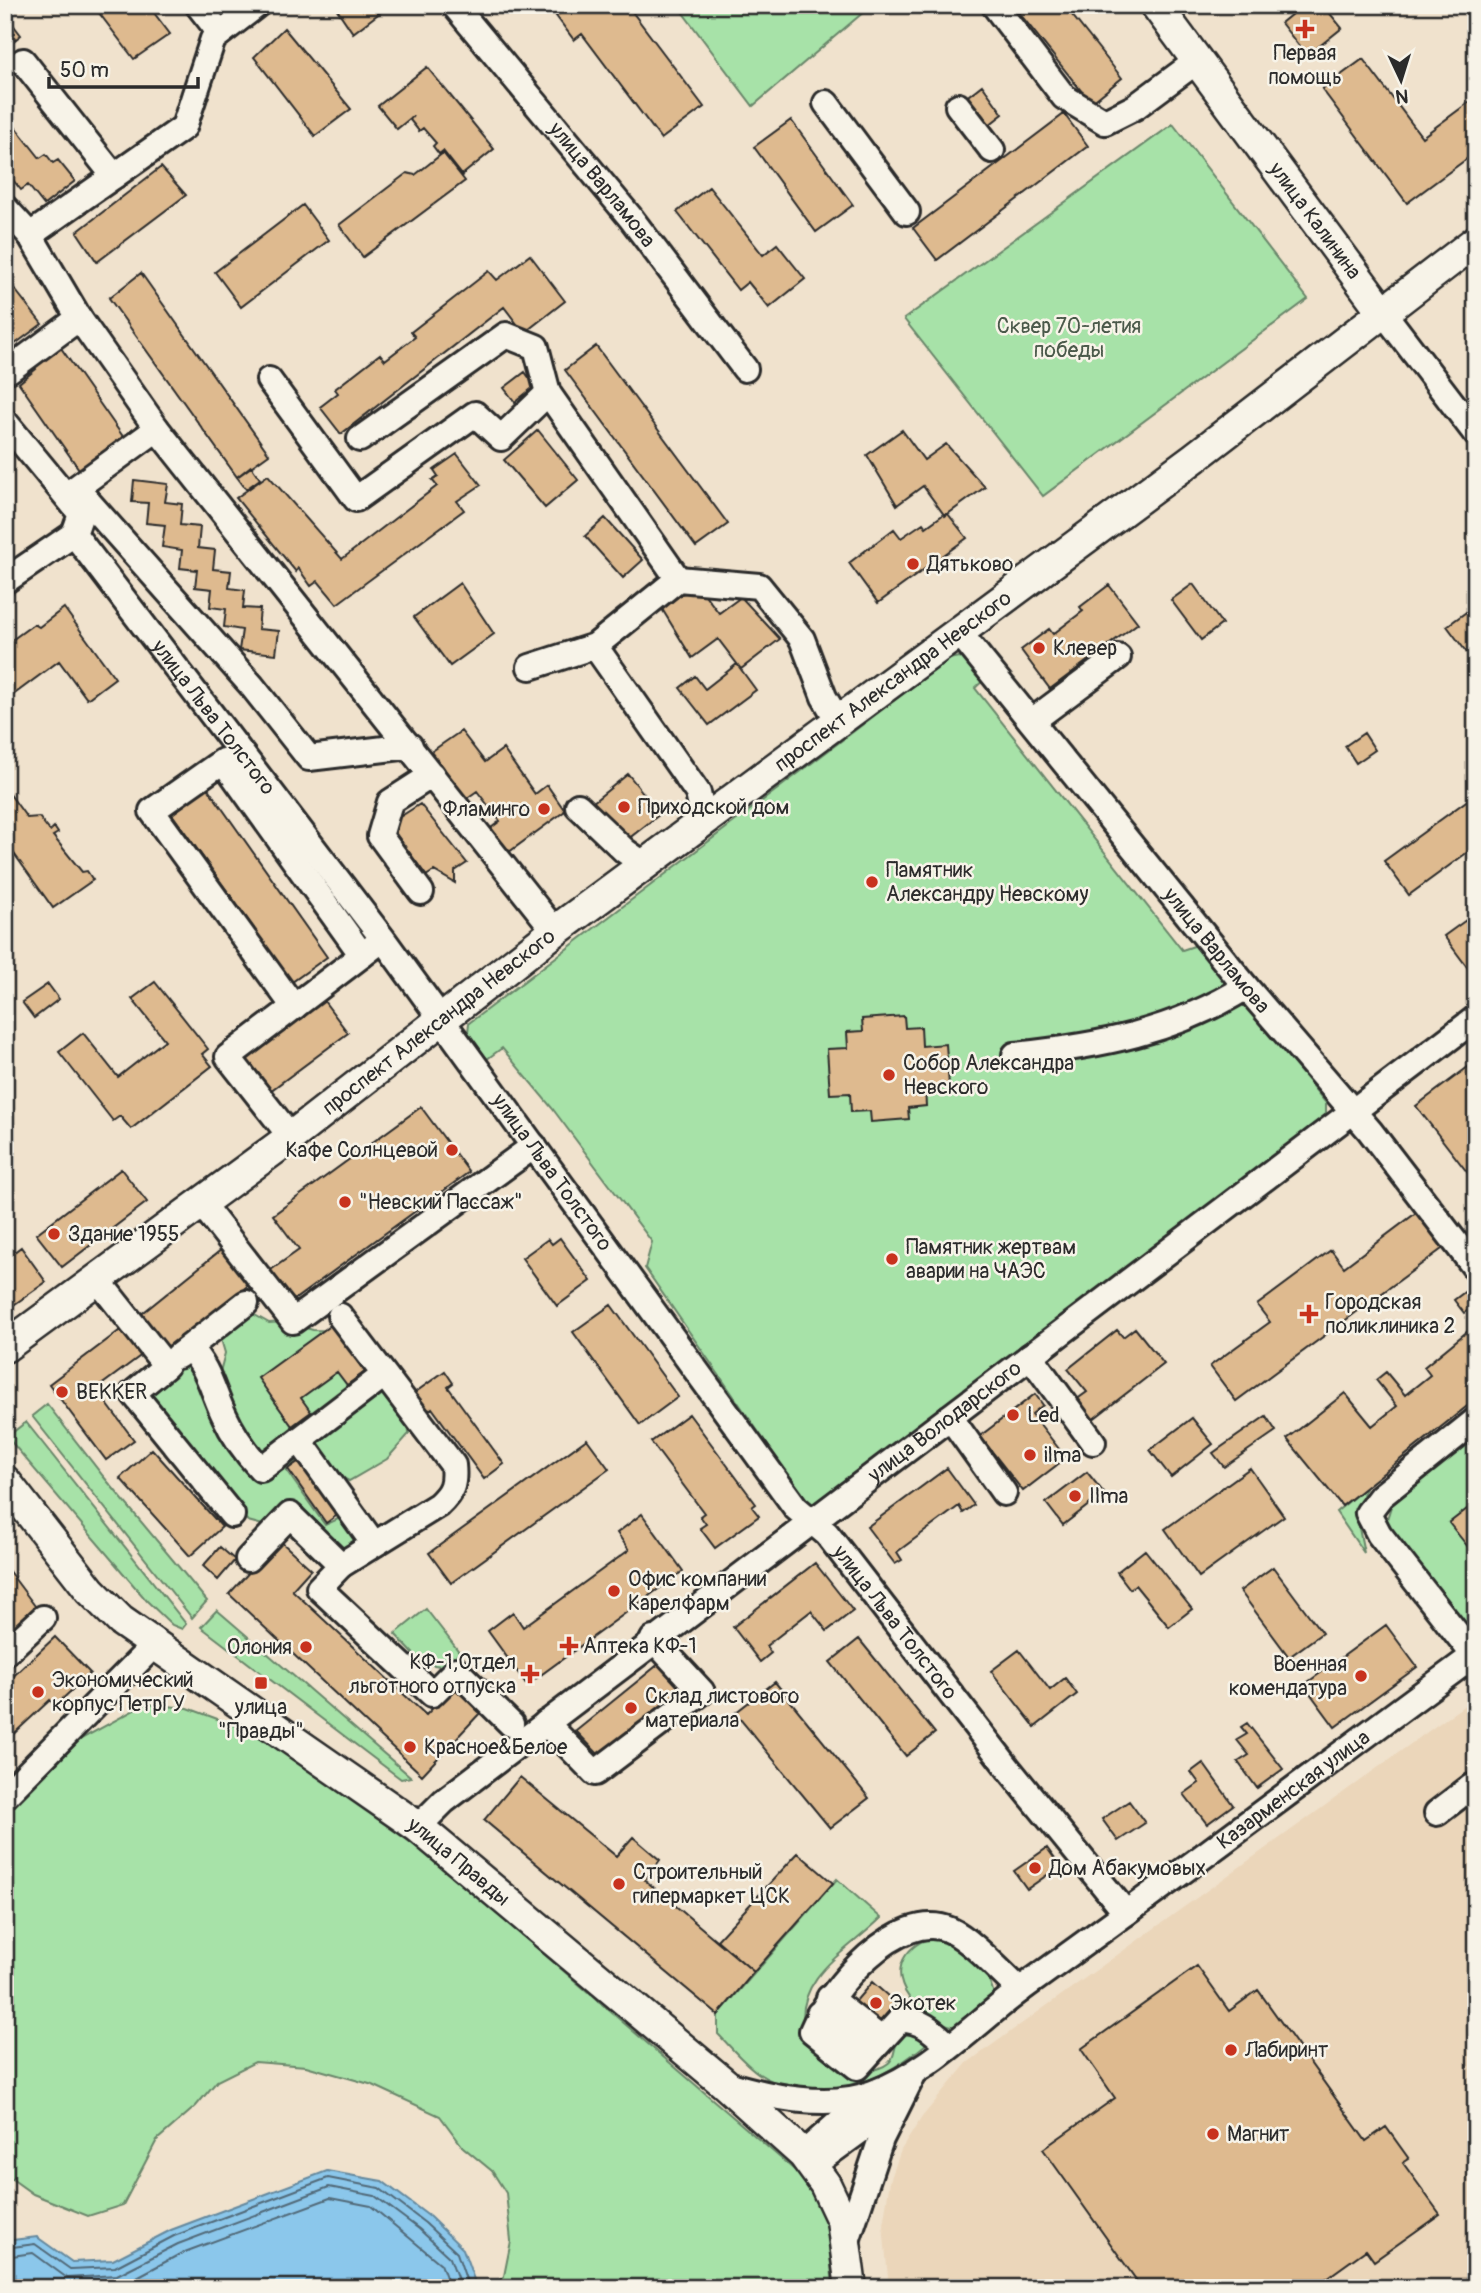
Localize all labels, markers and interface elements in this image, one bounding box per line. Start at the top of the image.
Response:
marker: Первая помощь [1297,21,1313,37]
place label: Первая помощь [1268,40,1342,91]
scale bar [49,46,198,90]
north arrow [1366,46,1436,116]
text: 50 m [60,57,109,84]
text: N [1395,84,1409,108]
street label: улица Варламова [542,116,661,253]
street label: улица Калинина [1262,156,1367,285]
park label: Сквер 70-летия победы [997,313,1141,364]
place label: Дятьково [926,551,1013,578]
marker: Дятьково [905,556,921,572]
street label: проспект Александра Невского [769,585,1017,778]
street label: улица Льва Толстого [145,634,281,801]
place label: Клевер [1053,635,1117,662]
marker: Клевер [1031,640,1047,656]
place label: Приходской дом [638,794,789,821]
place label: Фламинго [443,796,530,823]
marker: Приходской дом [616,799,632,815]
marker: Фламинго [536,801,552,817]
place label: Памятник Александру Невскому [886,857,1088,908]
marker: Памятник Александру Невскому [864,874,880,890]
street label: улица Варламова [1156,882,1276,1019]
street label: проспект Александра Невского [317,923,561,1122]
place label: Собор Александра Невского [903,1050,1074,1101]
marker: Собор Александра Невского [881,1067,897,1083]
street label: улица Льва Толстого [485,1087,618,1257]
place label: Кафе Солнцевой [285,1137,438,1164]
marker: Кафе Солнцевой [444,1142,460,1158]
place label: "Невский Пассаж" [359,1189,522,1216]
marker: "Невский Пассаж" [337,1194,353,1210]
place label: Здание 1955 [68,1221,180,1248]
marker: Здание 1955 [46,1226,62,1242]
place label: Памятник жертвам аварии на ЧАЭС [906,1234,1076,1285]
marker: Памятник жертвам аварии на ЧАЭС [884,1251,900,1267]
place label: Городская поликлиника 2 [1325,1289,1455,1340]
marker: Городская поликлиника 2 [1299,1304,1319,1324]
street label: улица Володарского [862,1355,1027,1489]
place label: BEKKER [76,1379,147,1406]
marker: BEKKER [54,1384,70,1400]
place label: Led [1027,1402,1060,1429]
marker: Led [1005,1407,1021,1423]
place label: ilma [1044,1442,1081,1469]
marker: ilma [1022,1447,1038,1463]
place label: Ilma [1089,1483,1128,1510]
marker: Ilma [1067,1488,1083,1504]
street label: улица Льва Толстого [826,1539,963,1705]
place label: Офис компании Карелфарм [628,1566,766,1617]
marker: Офис компании Карелфарм [606,1583,622,1599]
place label: Аптека КФ-1 [583,1633,697,1660]
place label: Олония [227,1634,292,1661]
marker: Аптека КФ-1 [561,1638,577,1654]
marker: Олония [298,1639,314,1655]
place label: КФ-1,Отдел льготного отпуска [349,1649,516,1700]
place label: Военная комендатура [1229,1651,1347,1702]
marker: КФ-1,Отдел льготного отпуска [522,1666,538,1682]
place label: Экономический корпус ПетрГУ [52,1667,194,1718]
marker: Военная комендатура [1353,1668,1369,1684]
marker: улица "Правды" [253,1675,269,1691]
place label: Склад листового материала [645,1683,799,1734]
marker: Экономический корпус ПетрГУ [30,1684,46,1700]
place label: улица "Правды" [218,1694,304,1745]
marker: Склад листового материала [623,1700,639,1716]
street label: Казарменская улица [1211,1724,1375,1856]
place label: Красное&Белое [424,1734,568,1761]
marker: Красное&Белое [402,1739,418,1755]
street label: улица Правды [402,1810,516,1912]
place label: Дом Абакумовых [1048,1855,1206,1882]
place label: Строительный гипермаркет ЦСК [633,1859,790,1910]
marker: Дом Абакумовых [1027,1860,1043,1876]
marker: Строительный гипермаркет ЦСК [611,1876,627,1892]
place label: Экотек [890,1990,957,2017]
marker: Экотек [868,1995,884,2011]
place label: Лабиринт [1244,2037,1329,2064]
marker: Лабиринт [1223,2042,1239,2058]
place label: Магнит [1227,2121,1290,2148]
marker: Магнит [1205,2126,1221,2142]

